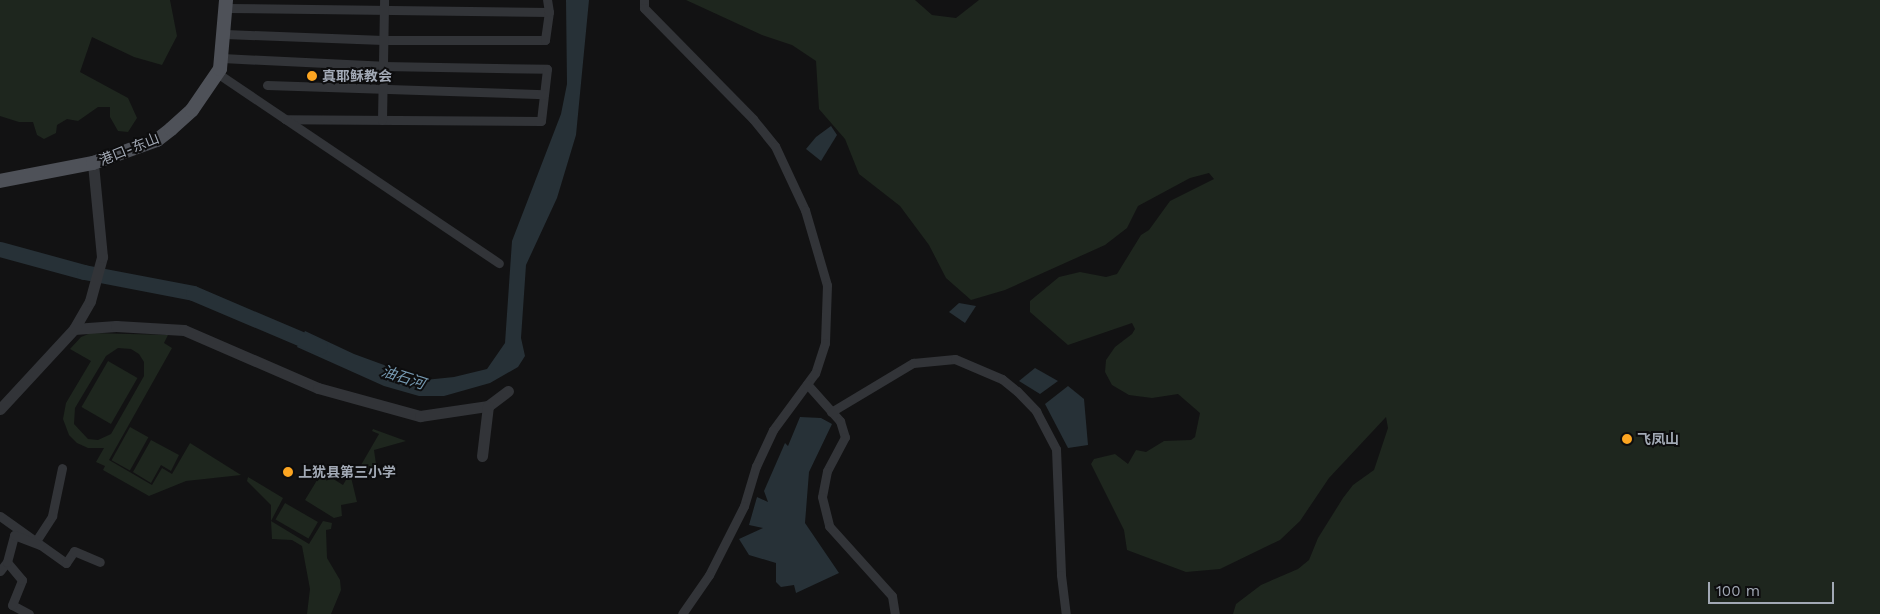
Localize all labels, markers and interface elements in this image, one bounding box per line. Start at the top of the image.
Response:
place label: 真耶稣教会 [322,68,392,84]
marker: 真耶稣教会 [306,70,318,82]
street label: 港口-东山 [97,129,161,169]
water label: 油石河 [379,362,427,394]
place label: 飞凤山 [1637,431,1679,447]
marker: 飞凤山 [1621,433,1633,445]
place label: 上犹县第三小学 [298,464,396,480]
marker: 上犹县第三小学 [282,466,294,478]
scale bar [1710,572,1836,604]
text: 100 m [1716,582,1760,600]

